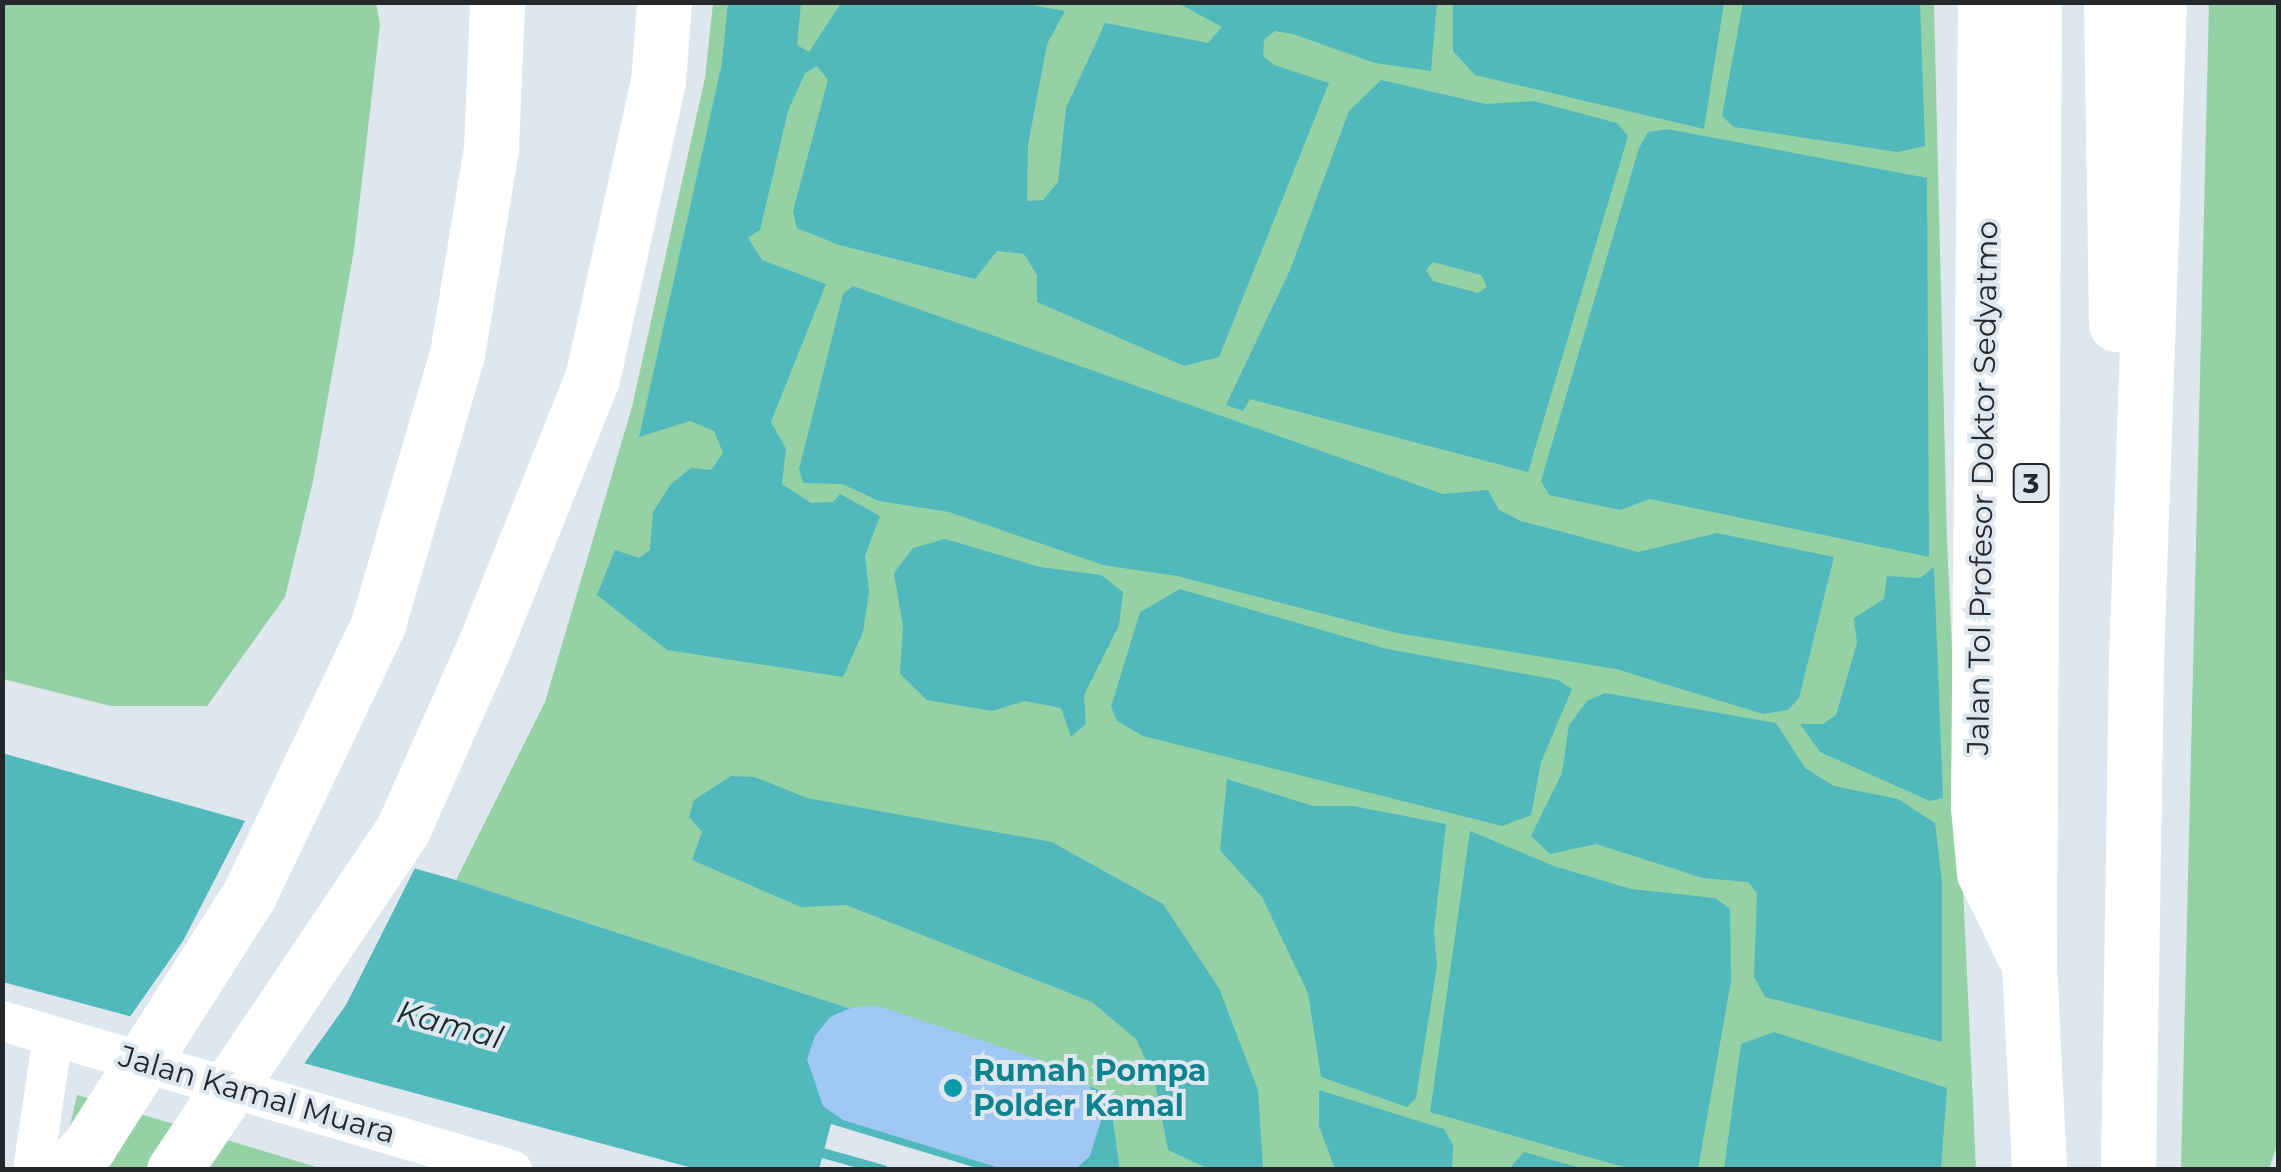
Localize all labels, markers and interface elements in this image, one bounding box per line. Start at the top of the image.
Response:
street label: Jalan Tol Profesor Doktor Sedyatmo [1960,221,2006,755]
road number: 3 [2011,460,2051,506]
water label: Kamal [393,992,507,1058]
street label: Jalan Kamal Muara [115,1038,399,1152]
place label: Rumah Pompa Polder Kamal [973,1053,1207,1124]
marker: Rumah Pompa Polder Kamal [942,1077,964,1099]

